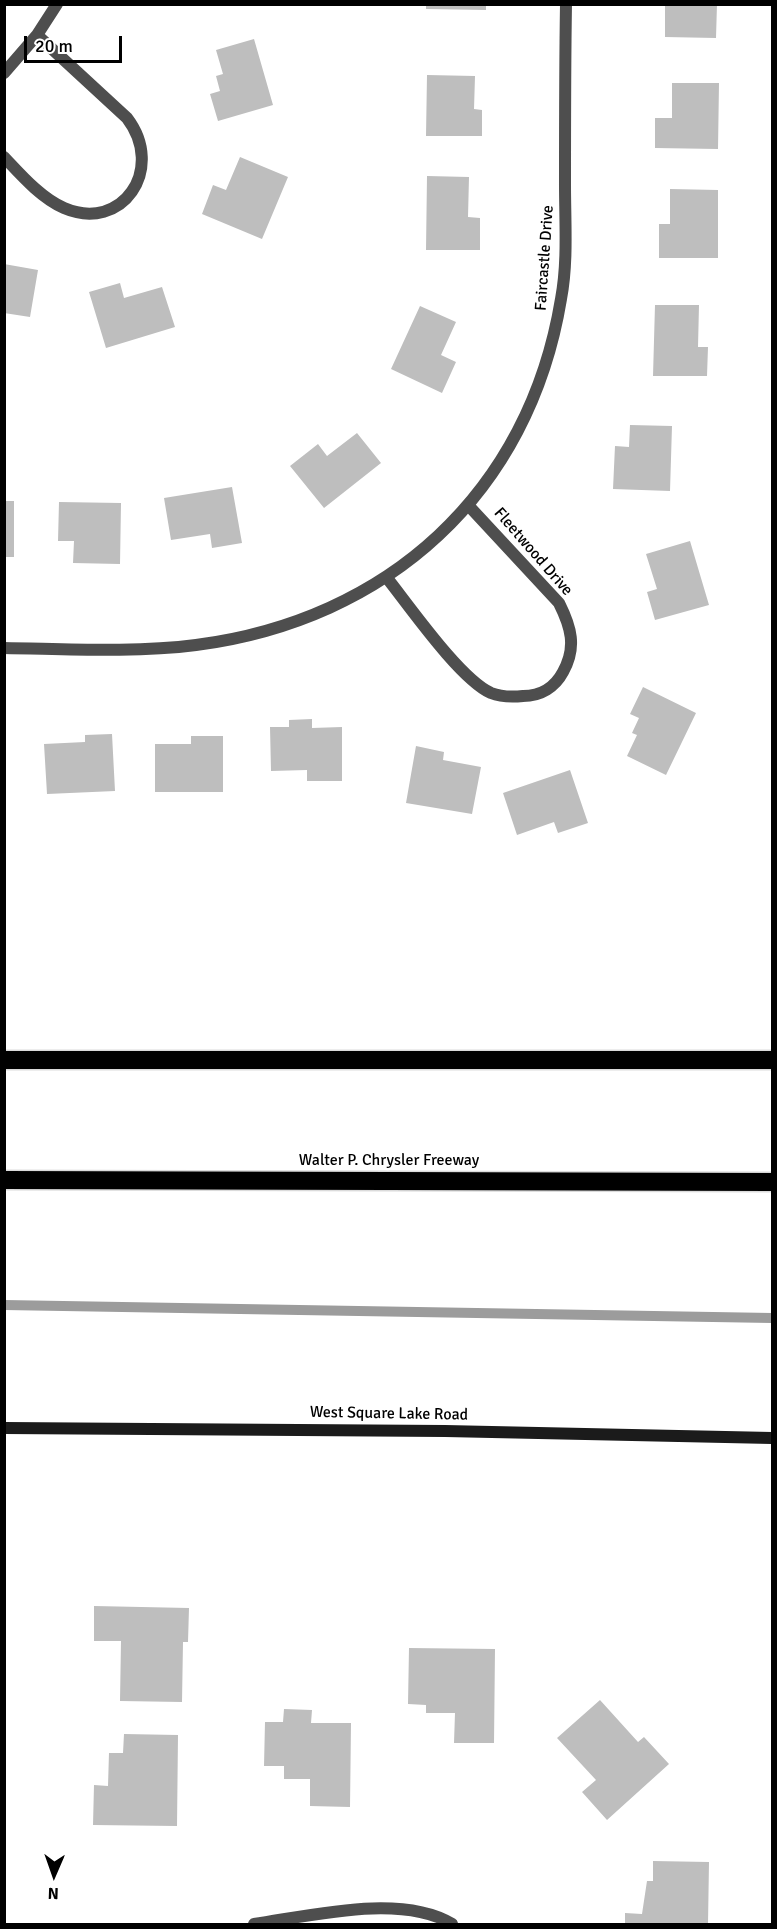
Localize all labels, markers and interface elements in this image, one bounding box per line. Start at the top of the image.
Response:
scale bar [27,24,124,62]
text: 20 m [35,35,73,57]
street label: Faircastle Drive [532,204,558,312]
street label: Fleetwood Drive [490,504,576,600]
street label: Walter P. Chrysler Freeway [299,1151,479,1171]
street label: West Square Lake Road [310,1403,468,1425]
north arrow [24,1845,84,1905]
text: N [47,1883,59,1903]

